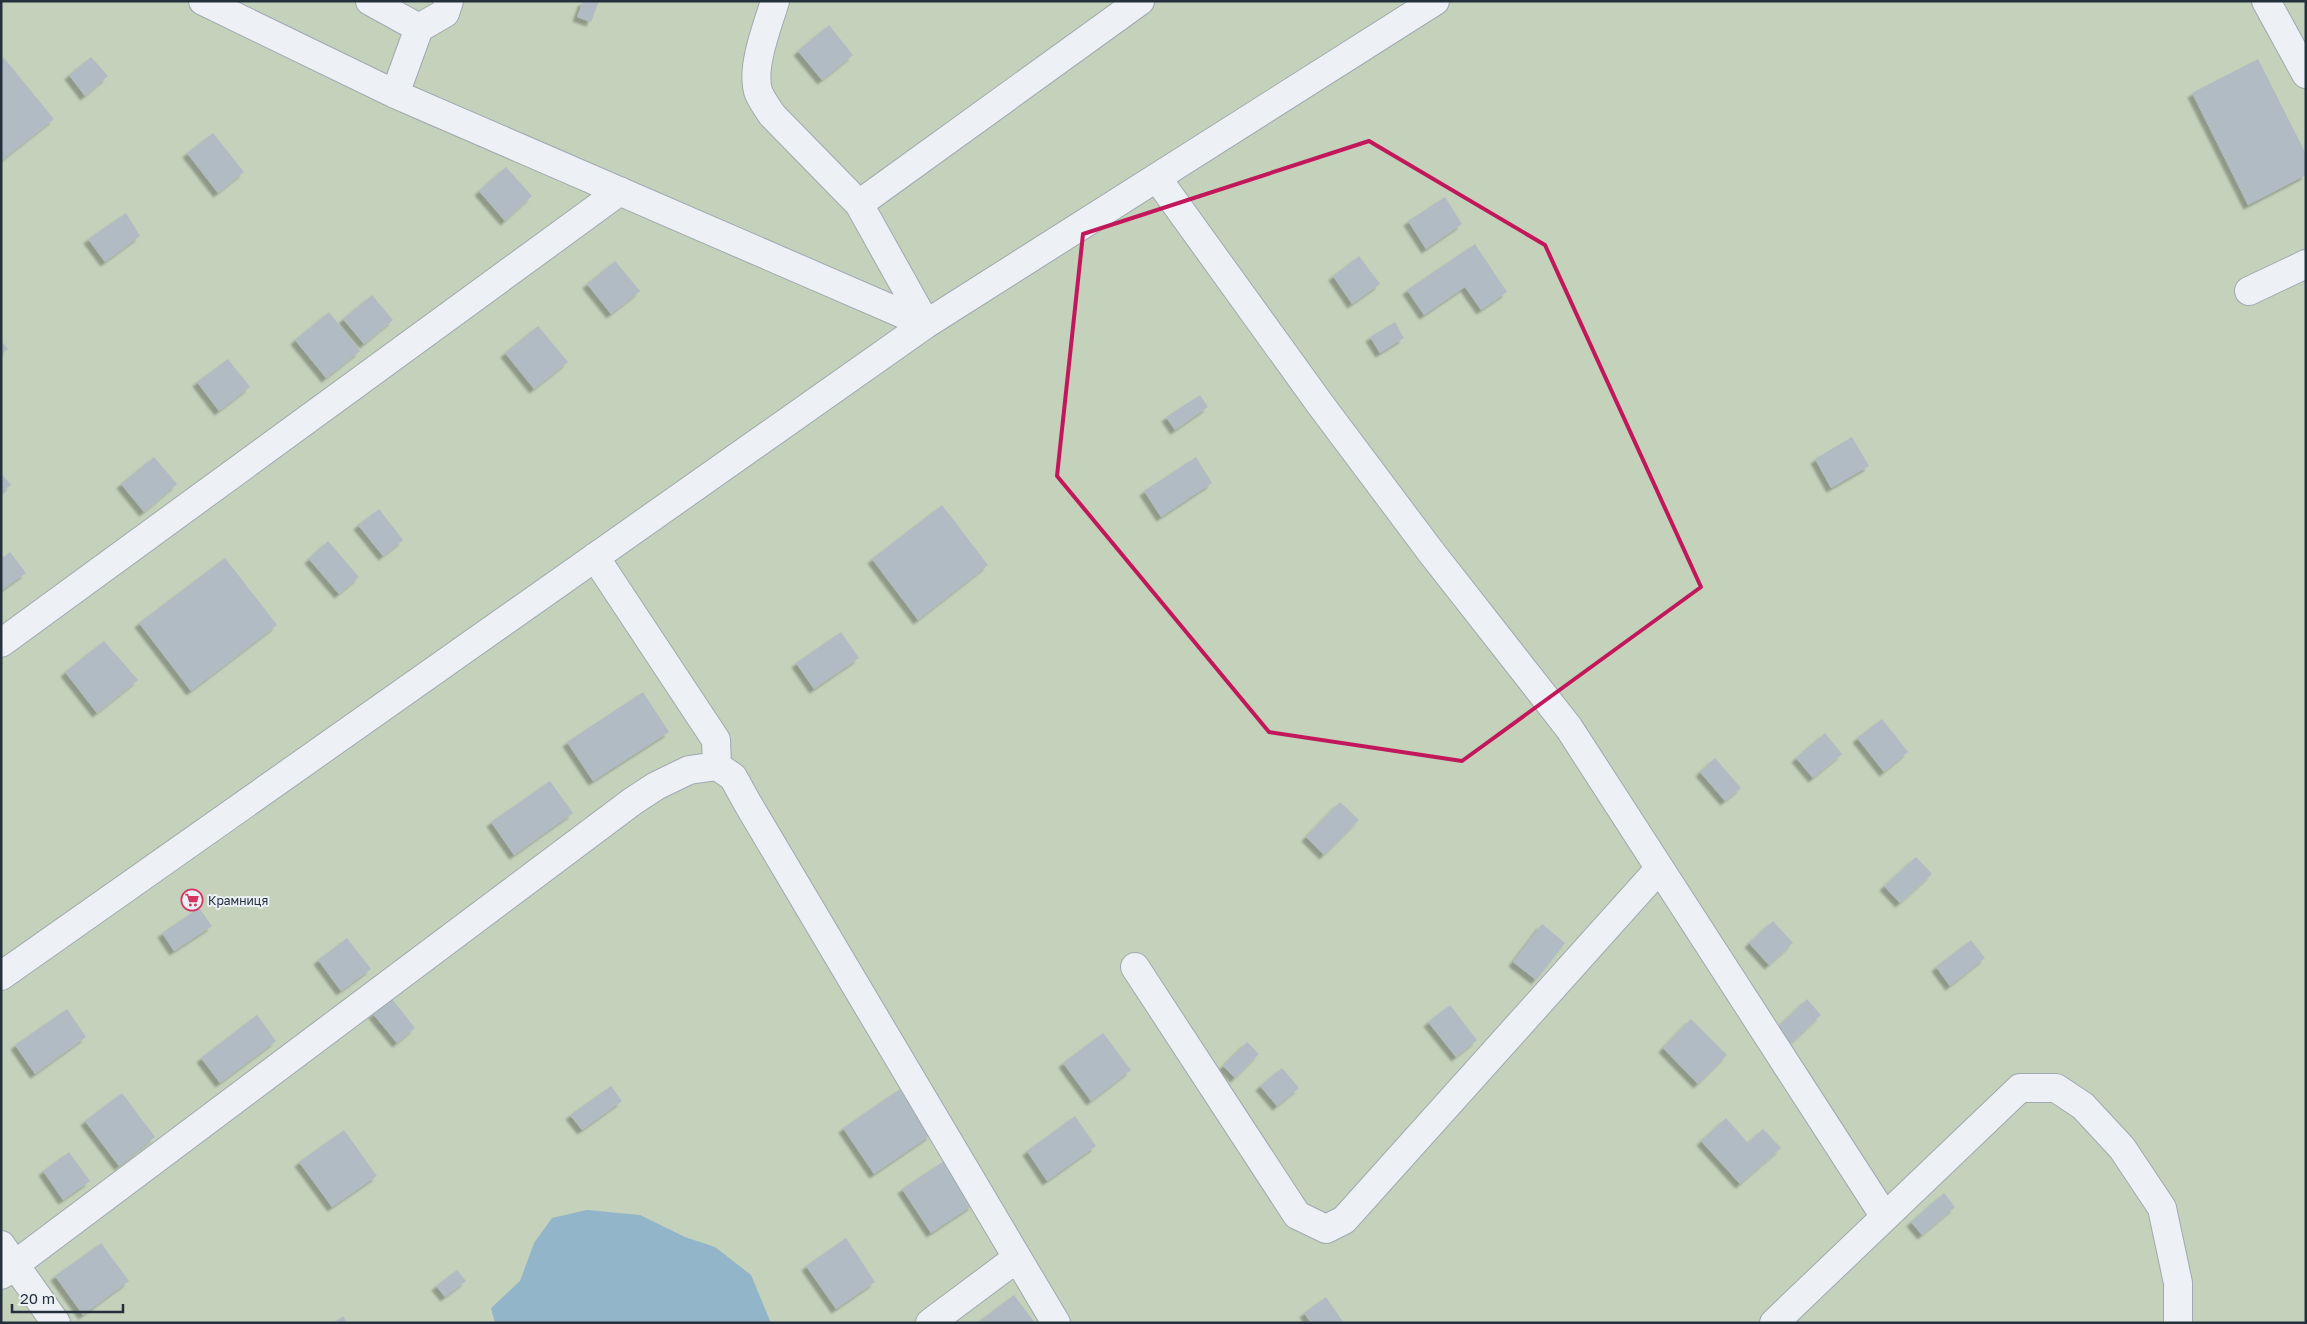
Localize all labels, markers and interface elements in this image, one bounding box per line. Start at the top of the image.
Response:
supermarket icon: Крамниця [180,888,204,912]
place label: Крамниця [208,893,268,908]
scale bar [12,1282,124,1314]
text: 20 m [20,1289,55,1307]

